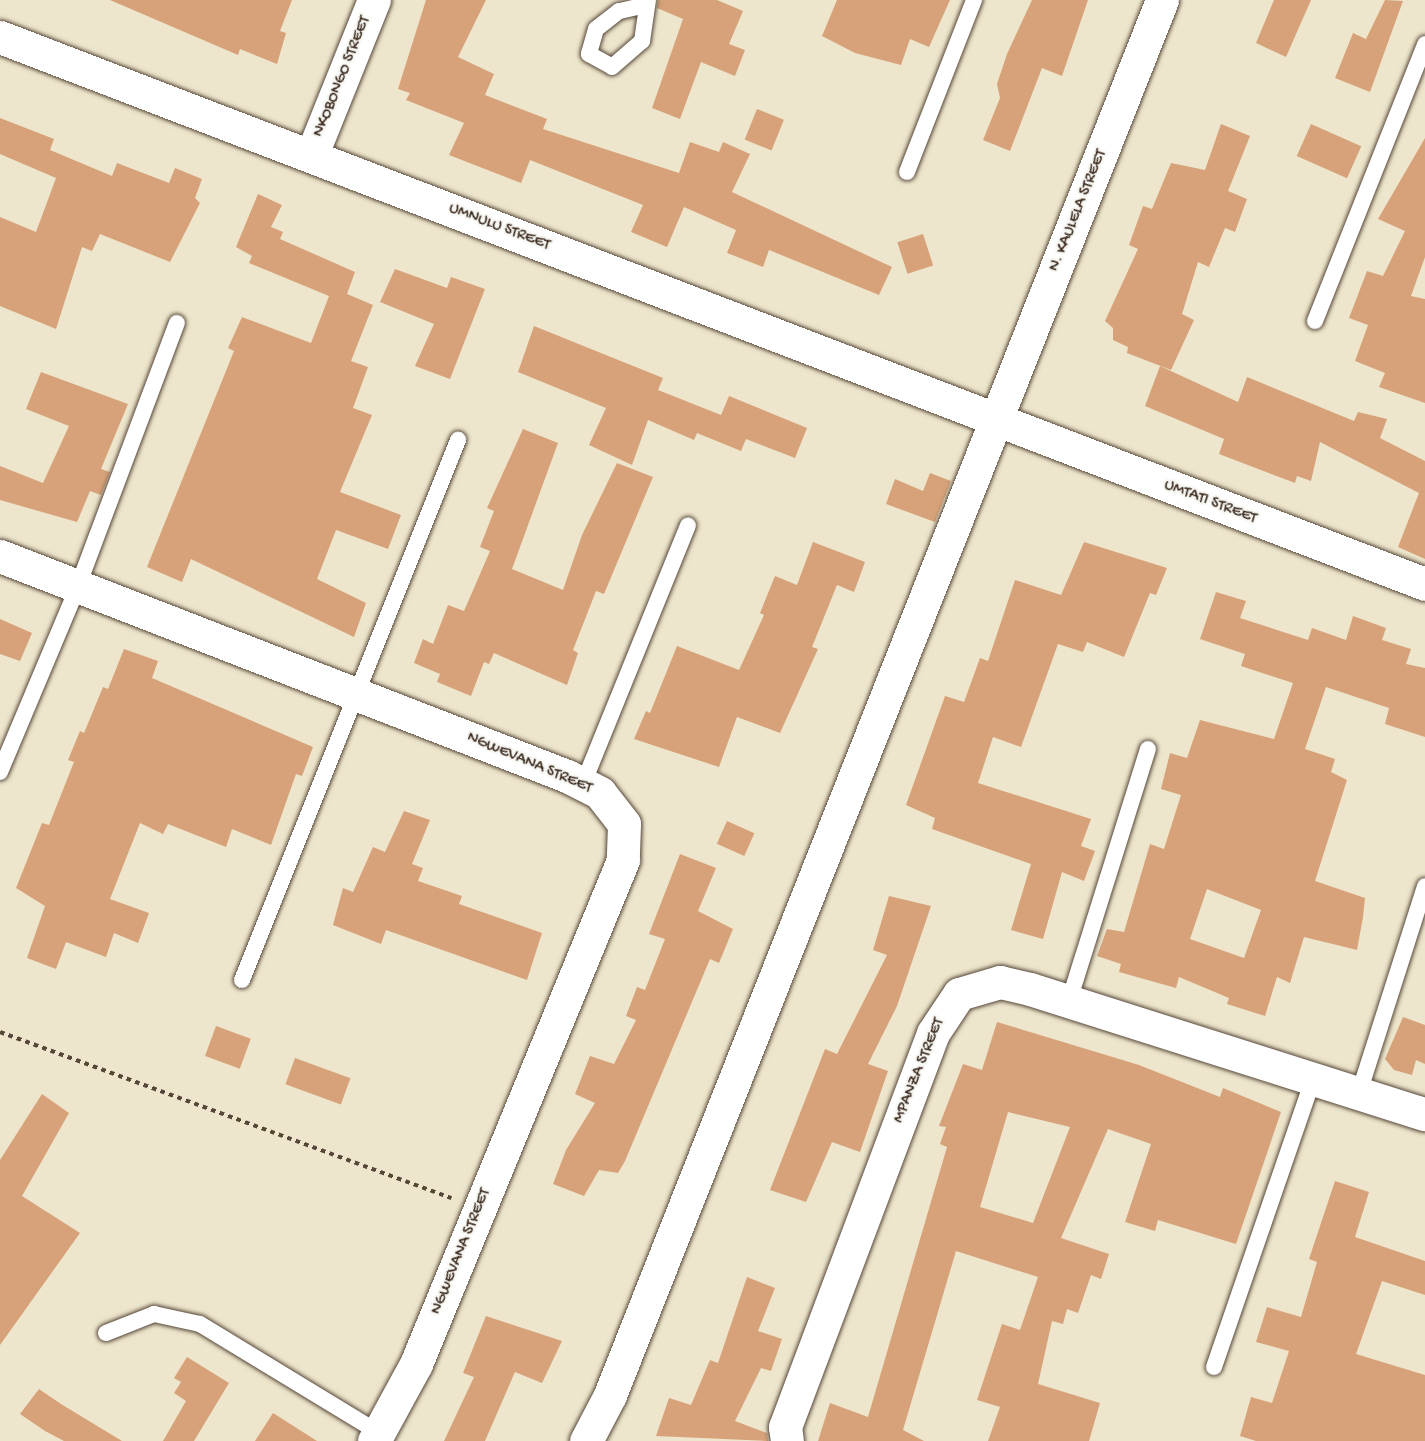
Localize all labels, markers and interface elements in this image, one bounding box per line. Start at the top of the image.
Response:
street label: NKOBONGO STREET [310,14,376,140]
street label: N. KAULELA STREET [1046,147,1112,275]
street label: UMNULU STREET [446,200,552,256]
street label: UMTATI STREET [1161,477,1259,529]
street label: NGWEVANA STREET [463,729,595,799]
street label: MPANZA STREET [890,1016,950,1126]
street label: NGWEVANA STREET [428,1186,496,1318]

